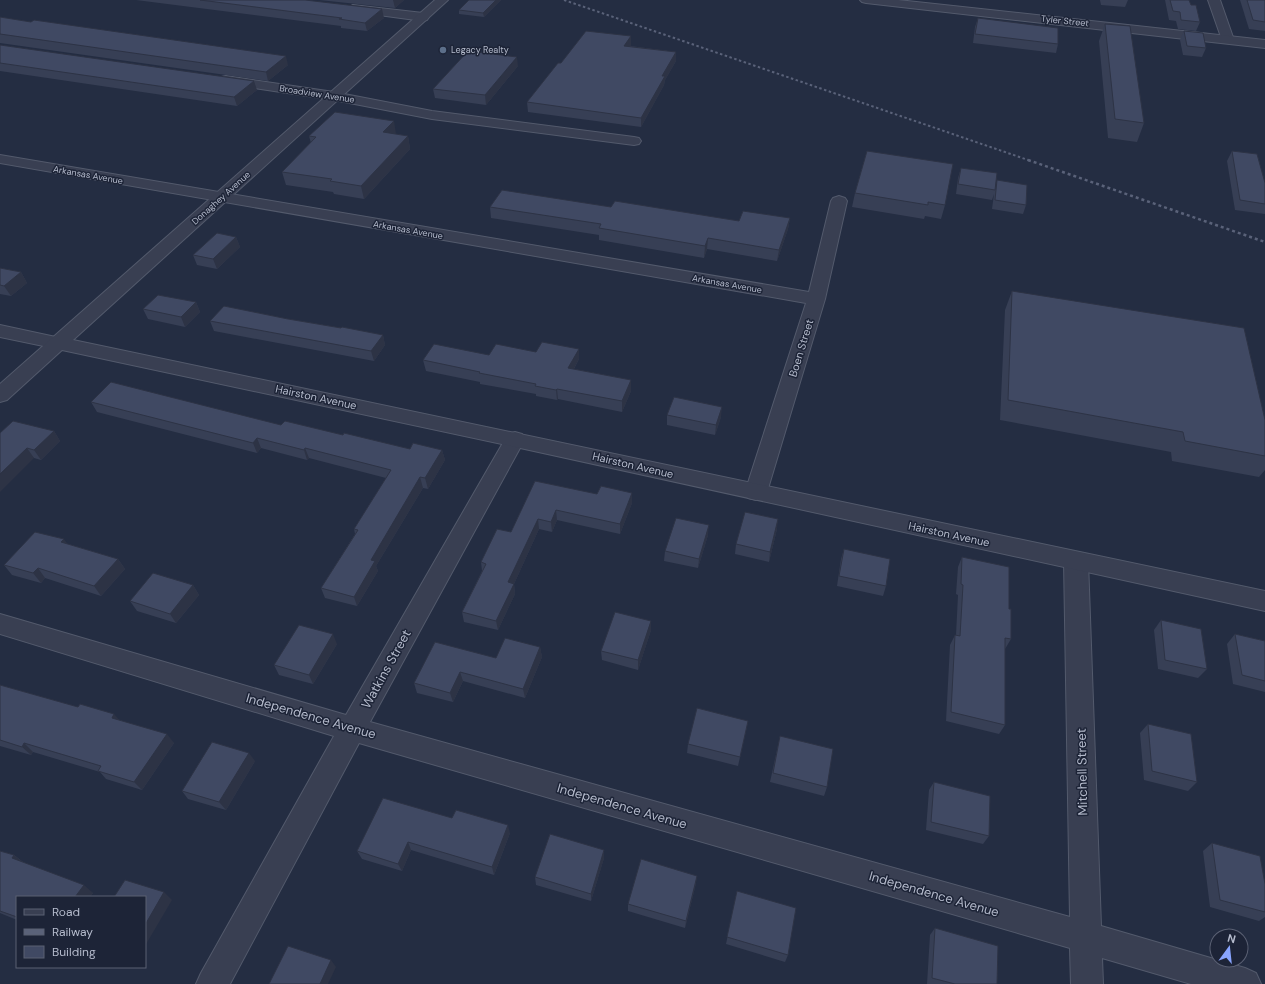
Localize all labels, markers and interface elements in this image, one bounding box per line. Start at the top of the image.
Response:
street label: Tyler Street [1041,13,1090,30]
place label: Legacy Realty [451,44,509,56]
marker: Legacy Realty [438,45,448,55]
street label: Broadview Avenue [278,82,356,106]
street label: Arkansas Avenue [52,163,124,187]
street label: Donaghey Avenue [189,169,253,227]
street label: Arkansas Avenue [372,218,444,242]
street label: Arkansas Avenue [691,272,763,296]
street label: Boen Street [786,317,816,379]
street label: Hairston Avenue [274,382,358,412]
street label: Hairston Avenue [591,449,675,481]
street label: Hairston Avenue [907,519,991,549]
street label: Watkins Street [357,626,415,712]
street label: Independence Avenue [244,689,378,743]
street label: Mitchell Street [1073,728,1091,816]
street label: Independence Avenue [555,779,689,833]
street label: Independence Avenue [867,867,1001,921]
legend [16,896,146,968]
text: Road [52,904,80,920]
text: Railway [52,924,93,940]
north arrow [1209,928,1249,968]
text: N [1226,931,1237,946]
text: Building [52,944,96,960]

